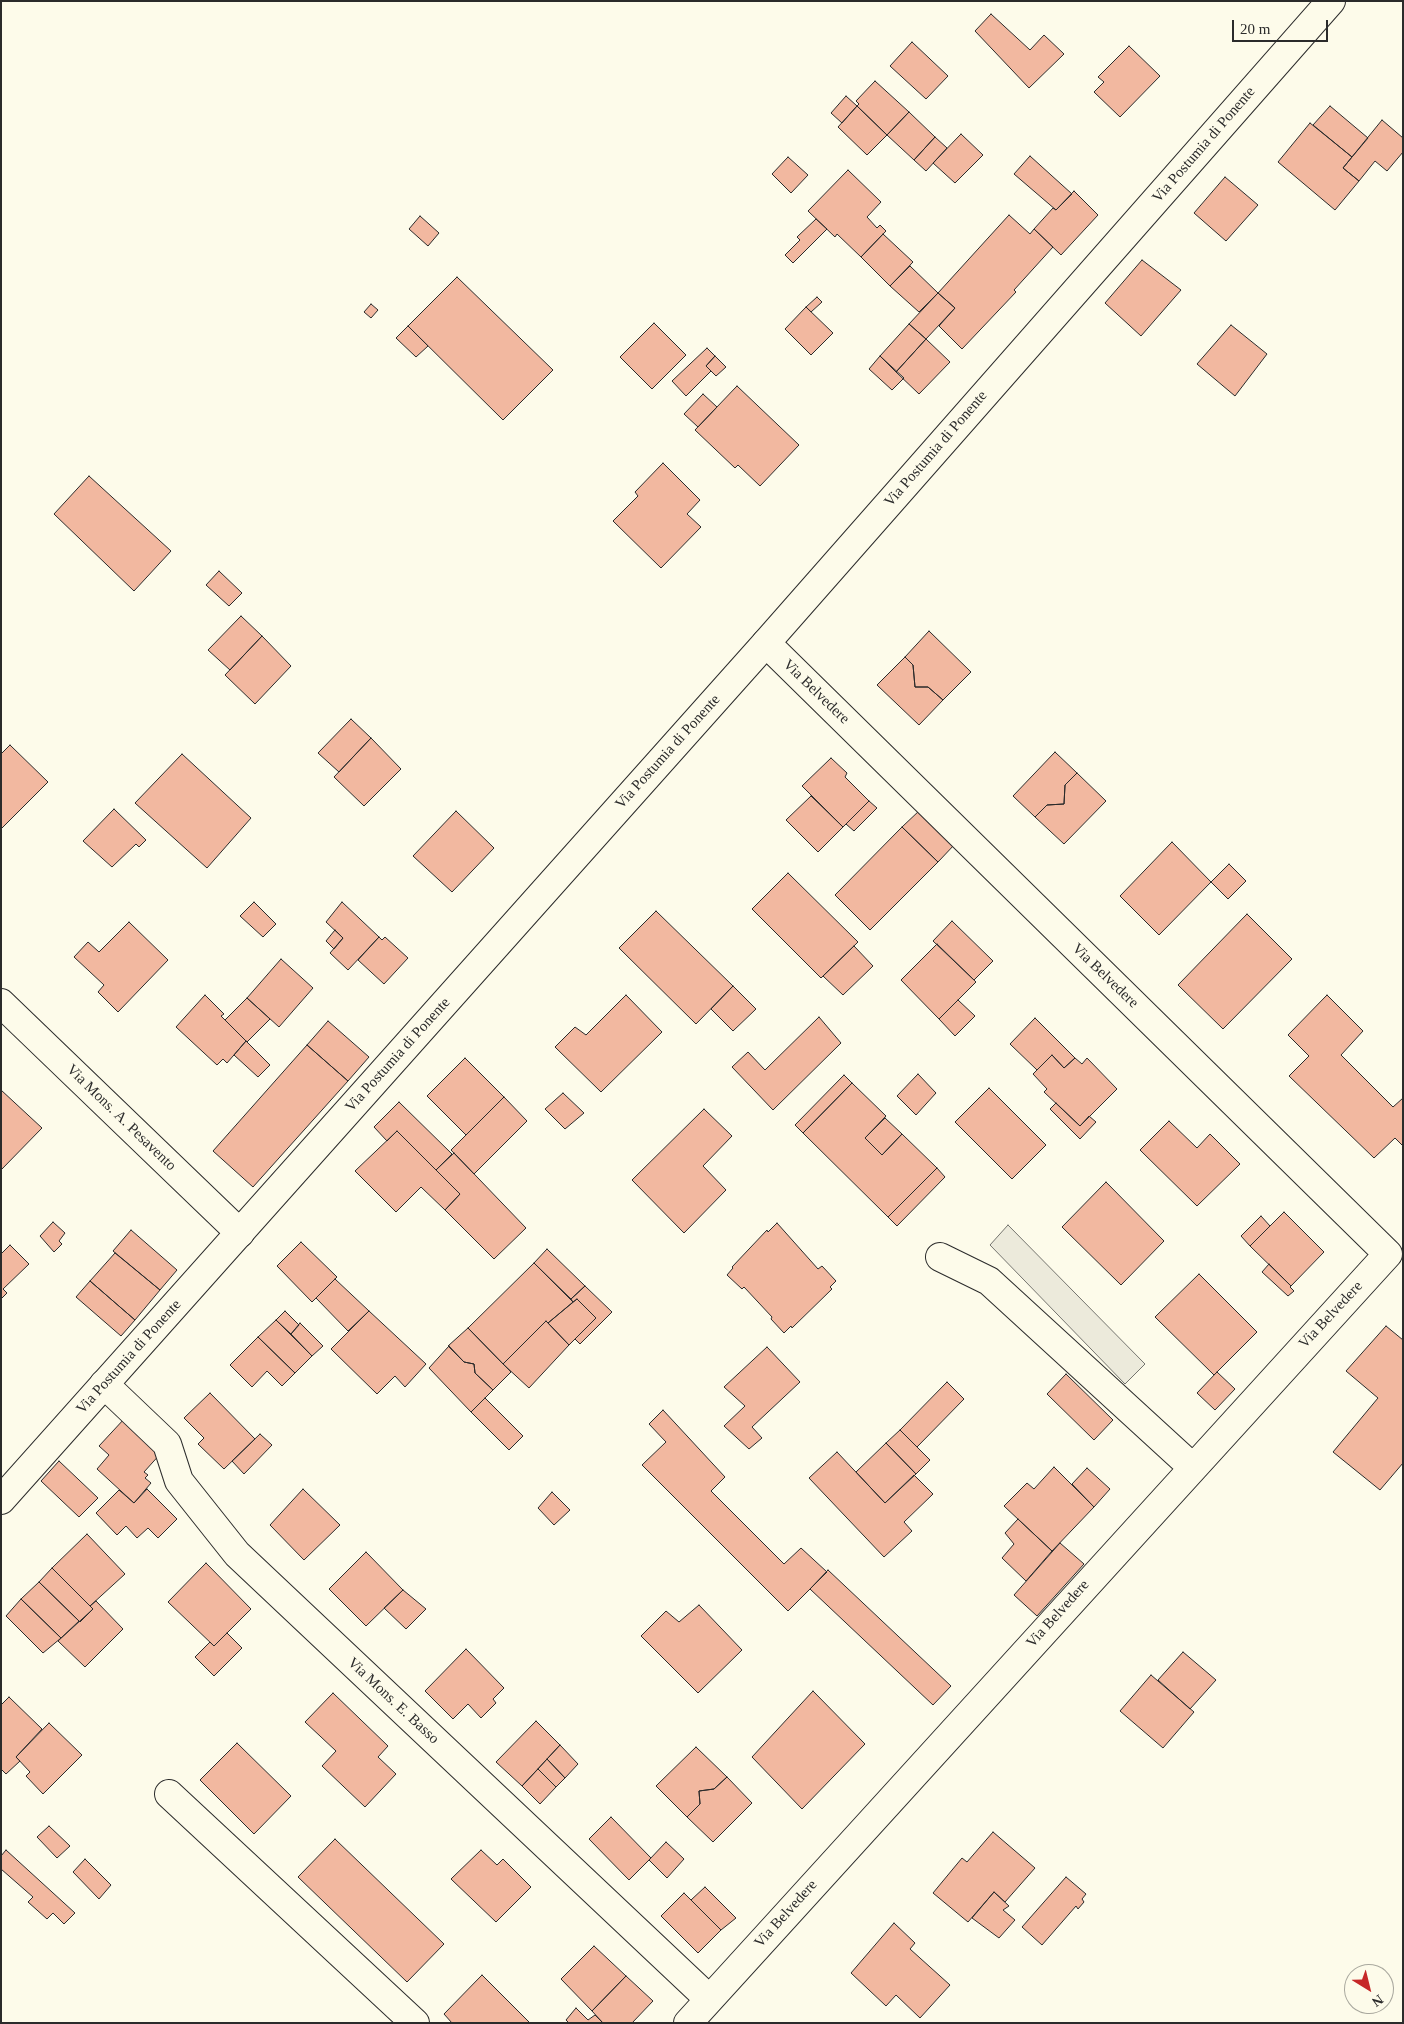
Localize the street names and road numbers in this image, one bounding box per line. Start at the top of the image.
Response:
street label: Via Postumia di Ponente [1149,83,1259,207]
street label: Via Postumia di Ponente [881,387,991,511]
street label: Via Belvedere [779,656,853,728]
street label: Via Postumia di Ponente [612,691,724,813]
street label: Via Belvedere [1068,940,1142,1012]
street label: Via Postumia di Ponente [342,994,454,1116]
street label: Via Mons. A. Pesavento [62,1061,180,1175]
street label: Via Belvedere [1295,1278,1367,1352]
street label: Via Postumia di Ponente [73,1296,185,1418]
street label: Via Belvedere [1023,1576,1093,1652]
street label: Via Mons. E. Basso [343,1654,443,1748]
street label: Via Belvedere [751,1876,821,1952]

